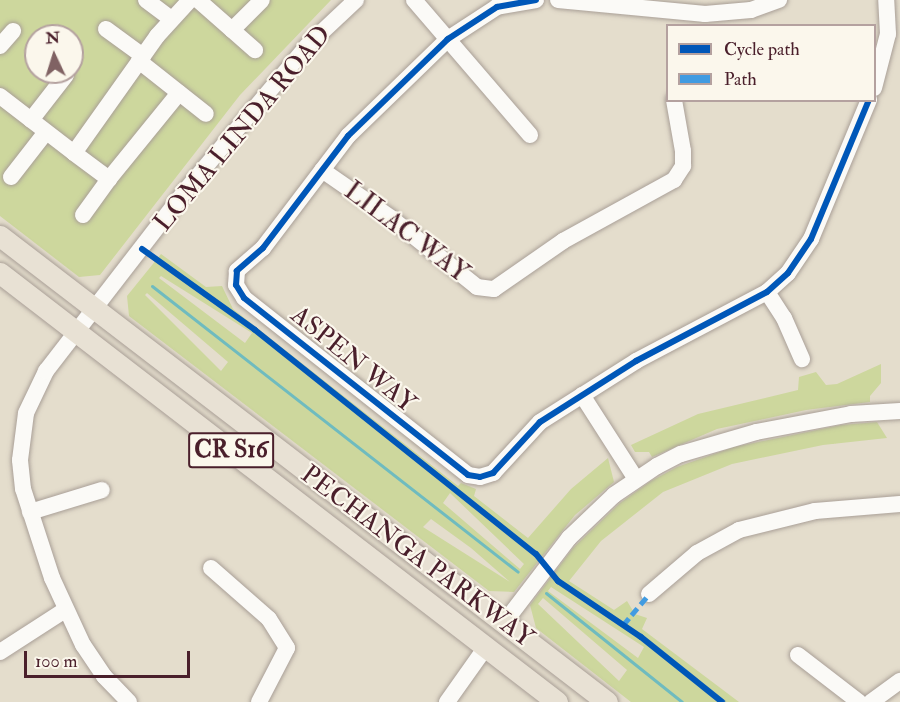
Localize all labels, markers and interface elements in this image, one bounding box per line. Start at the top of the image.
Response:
street label: LOMA LINDA ROAD [148,20,338,238]
north arrow [24,24,84,84]
legend [666,24,876,102]
text: N [45,28,61,49]
text: Cycle path [724,38,800,61]
text: Path [724,68,757,91]
street label: LILAC WAY [338,176,474,290]
street label: ASPEN WAY [284,300,422,420]
road number: CR S16 [188,429,274,471]
street label: PECHANGA PARKWAY [294,459,540,655]
scale bar [27,639,194,677]
text: 100 m [35,650,78,673]

